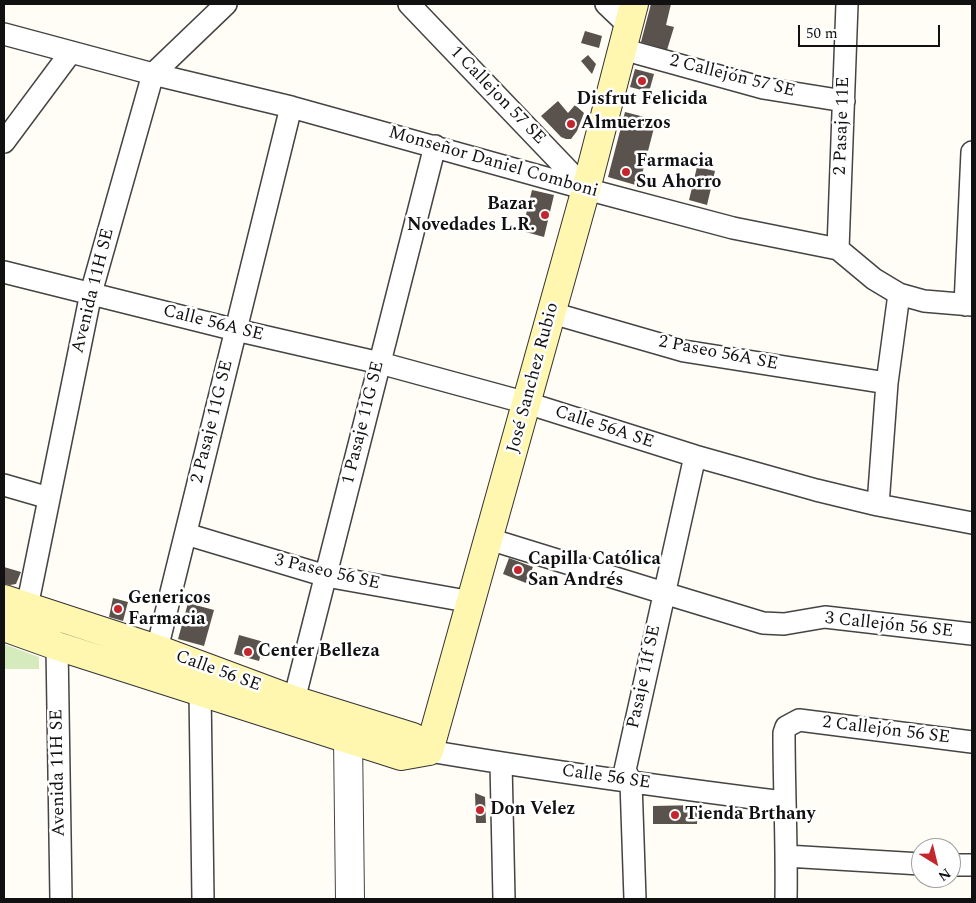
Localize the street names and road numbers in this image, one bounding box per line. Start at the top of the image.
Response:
street label: 1 Callejon 57 SE [445,42,549,150]
street label: 2 Callejón 57 SE [667,51,797,103]
street label: 2 Pasaje 11E [830,76,856,176]
street label: Monseñor Daniel Comboni [386,123,600,203]
street label: Avenida 11H SE [68,226,120,356]
street label: José Sanchez Rubio [504,300,564,456]
street label: Calle 56A SE [160,301,266,347]
street label: 2 Paseo 56A SE [656,332,780,376]
street label: 2 Pasaje 11G SE [187,358,239,486]
street label: 1 Pasaje 11G SE [338,359,390,487]
street label: Calle 56A SE [552,402,656,454]
street label: 3 Paseo 56 SE [272,550,382,596]
street label: 3 Callejón 56 SE [824,609,954,643]
street label: Pasaje 11f SE [623,623,667,731]
street label: Calle 56 SE [172,647,264,697]
street label: Avenida 11H SE [47,709,71,837]
street label: 2 Callejón 56 SE [821,712,951,750]
street label: Calle 56 SE [560,761,652,795]

